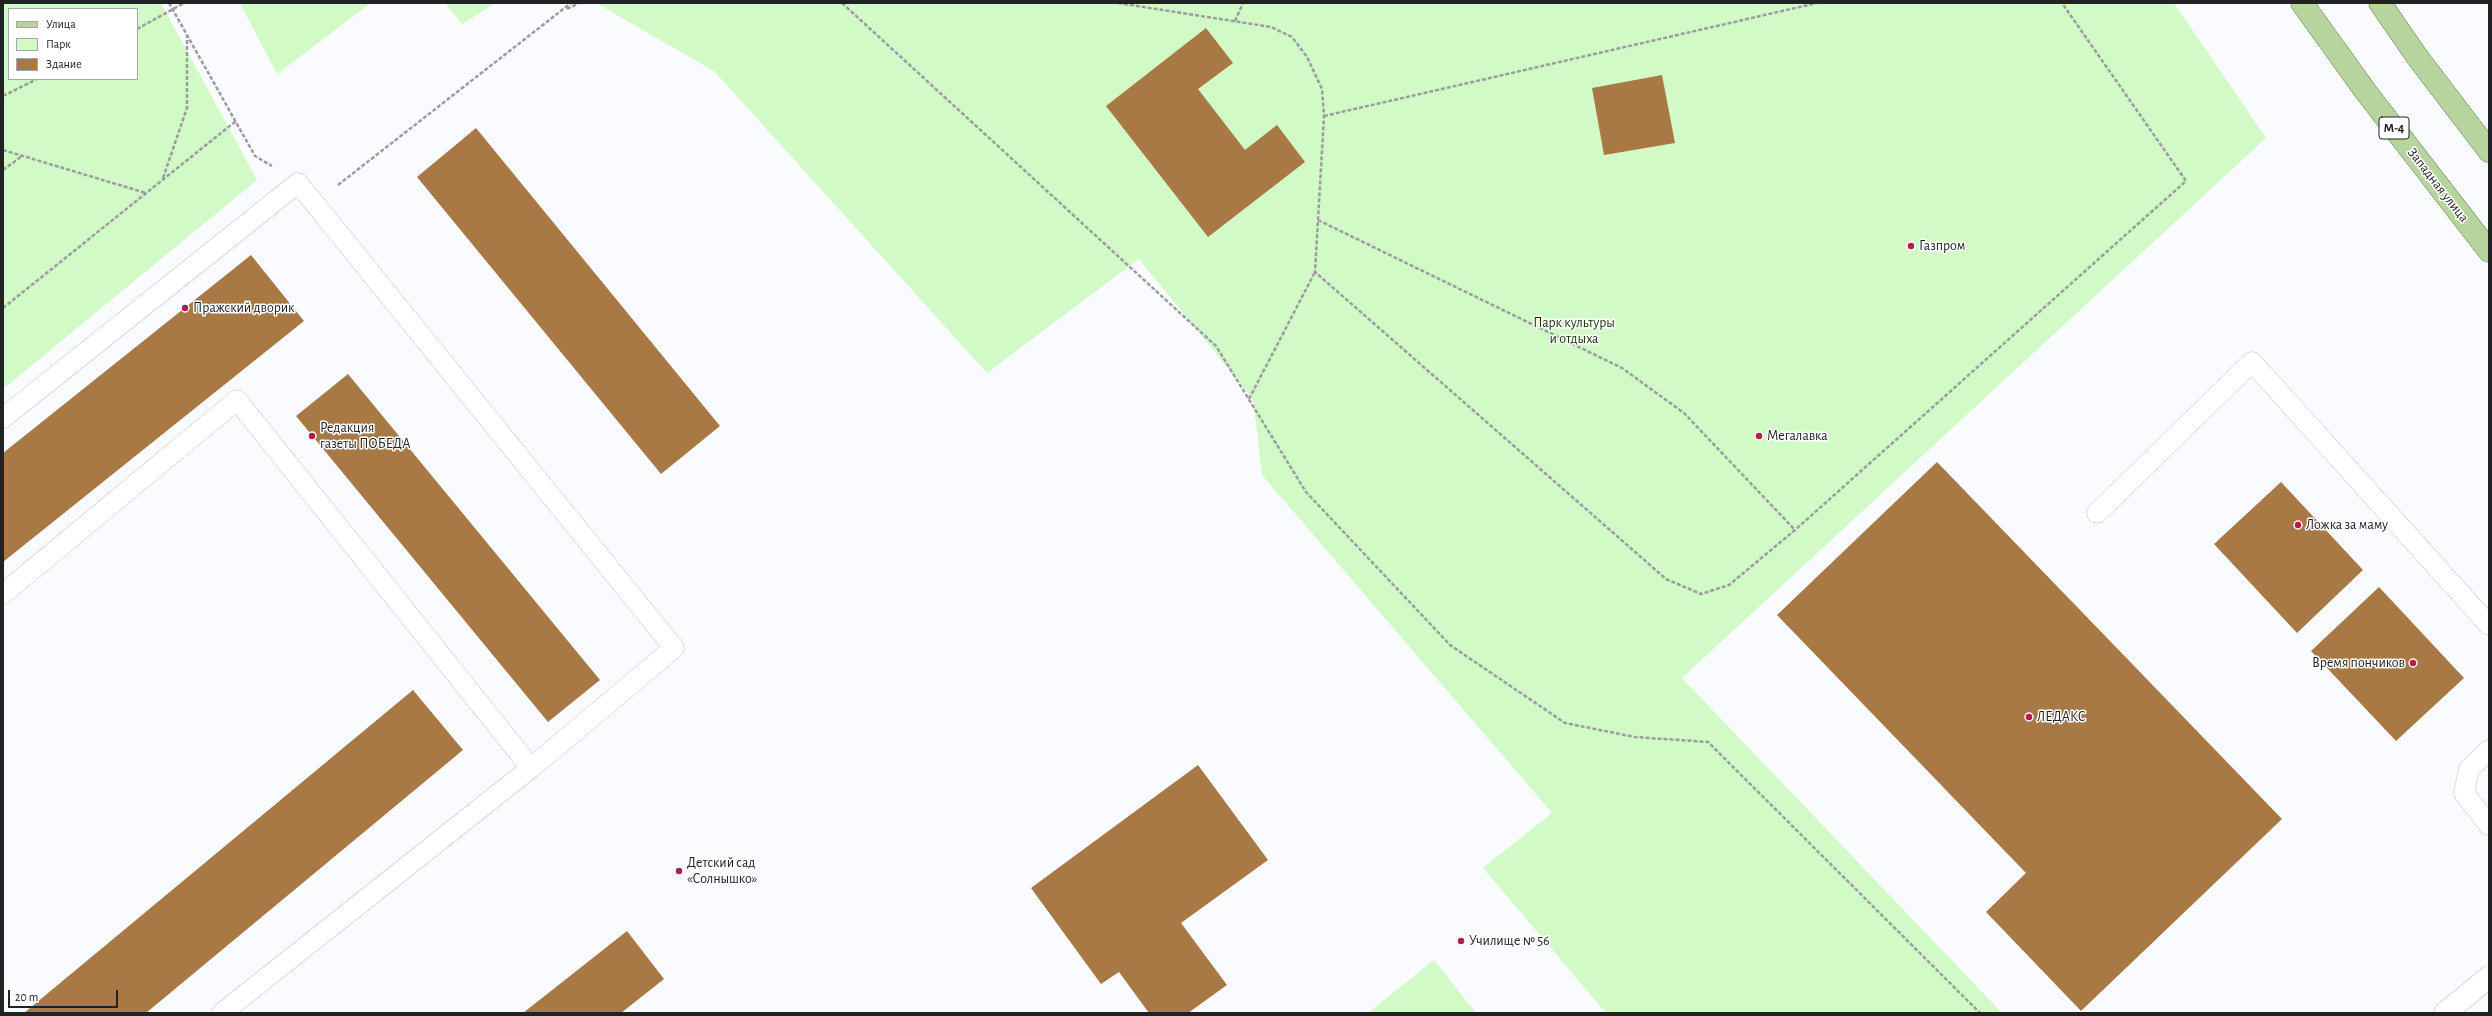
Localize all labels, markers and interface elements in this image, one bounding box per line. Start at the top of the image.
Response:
legend [8,8,138,80]
text: Улица [46,18,76,30]
text: Парк [46,38,71,50]
text: Здание [46,58,82,70]
road number: М-4 [2379,117,2409,139]
street label: Западная улица [2404,144,2472,226]
place label: Газпром [1919,238,1965,254]
marker: Газпром [1906,241,1916,251]
place label: Пражский дворик [193,300,294,316]
marker: Пражский дворик [180,303,190,313]
park label: Парк культуры и отдыха [1533,315,1615,348]
place label: Редакция газеты ПОБЕДА [320,420,410,452]
place label: Мегалавка [1767,428,1828,444]
marker: Редакция газеты ПОБЕДА [307,431,317,441]
marker: Мегалавка [1754,431,1764,441]
place label: Ложка за маму [2306,517,2388,533]
marker: Ложка за маму [2293,520,2303,530]
place label: Время пончиков [2312,655,2405,671]
marker: Время пончиков [2408,658,2418,668]
place label: ЛЕДАКС [2037,709,2086,725]
marker: ЛЕДАКС [2024,712,2034,722]
place label: Детский сад «Солнышко» [687,855,757,888]
marker: Детский сад «Солнышко» [674,866,684,876]
place label: Училище № 56 [1469,933,1550,949]
marker: Училище № 56 [1456,936,1466,946]
scale bar [10,982,120,1008]
text: 20 m [15,991,38,1003]

